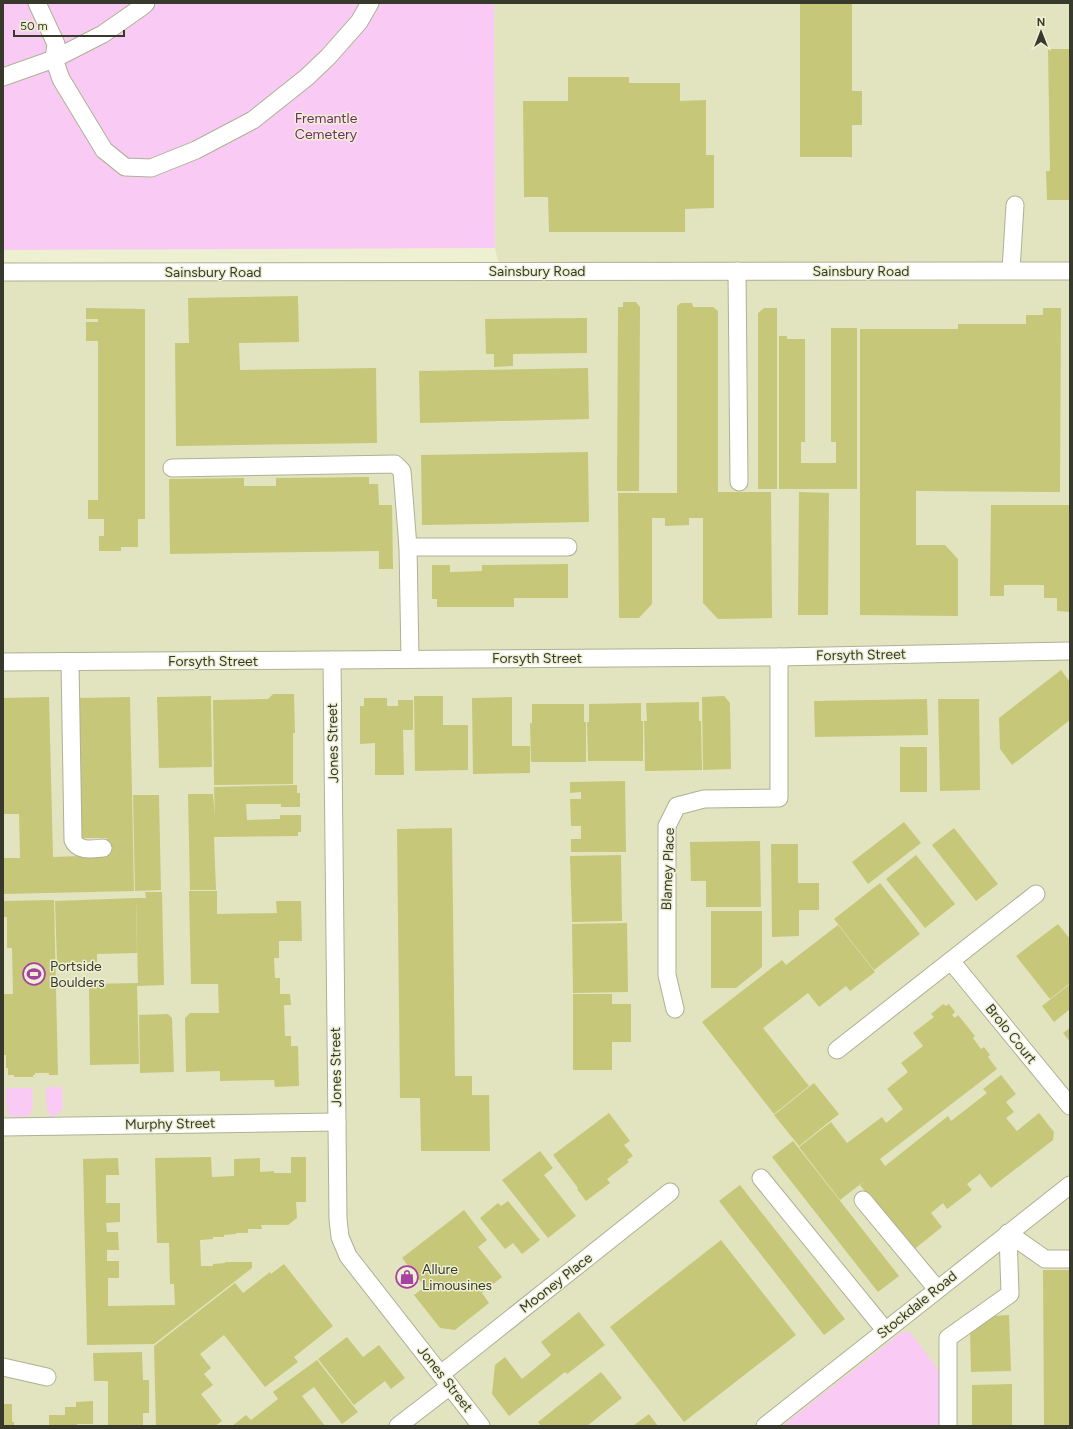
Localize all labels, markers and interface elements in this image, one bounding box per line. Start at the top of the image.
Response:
scale bar [14,12,124,38]
north arrow [1021,12,1061,52]
text: N [1037,16,1045,29]
text: 50 m [20,19,48,33]
park label: Fremantle Cemetery [295,110,358,143]
street label: Sainsbury Road [488,263,586,280]
street label: Sainsbury Road [812,263,910,280]
street label: Sainsbury Road [164,264,262,281]
street label: Forsyth Street [816,646,906,664]
street label: Forsyth Street [492,650,582,667]
street label: Forsyth Street [168,653,258,670]
street label: Jones Street [324,703,342,783]
street label: Blamey Place [658,827,678,911]
place label: Portside Boulders [50,958,105,991]
sports icon: Portside Boulders [21,961,47,987]
street label: Brolo Court [982,1001,1040,1067]
street label: Jones Street [327,1027,345,1107]
street label: Murphy Street [125,1115,215,1133]
street label: Mooney Place [516,1249,596,1317]
place label: Allure Limousines [422,1261,492,1294]
shop icon: Allure Limousines [394,1264,420,1290]
street label: Stockdale Road [874,1268,960,1342]
street label: Jones Street [414,1342,476,1416]

